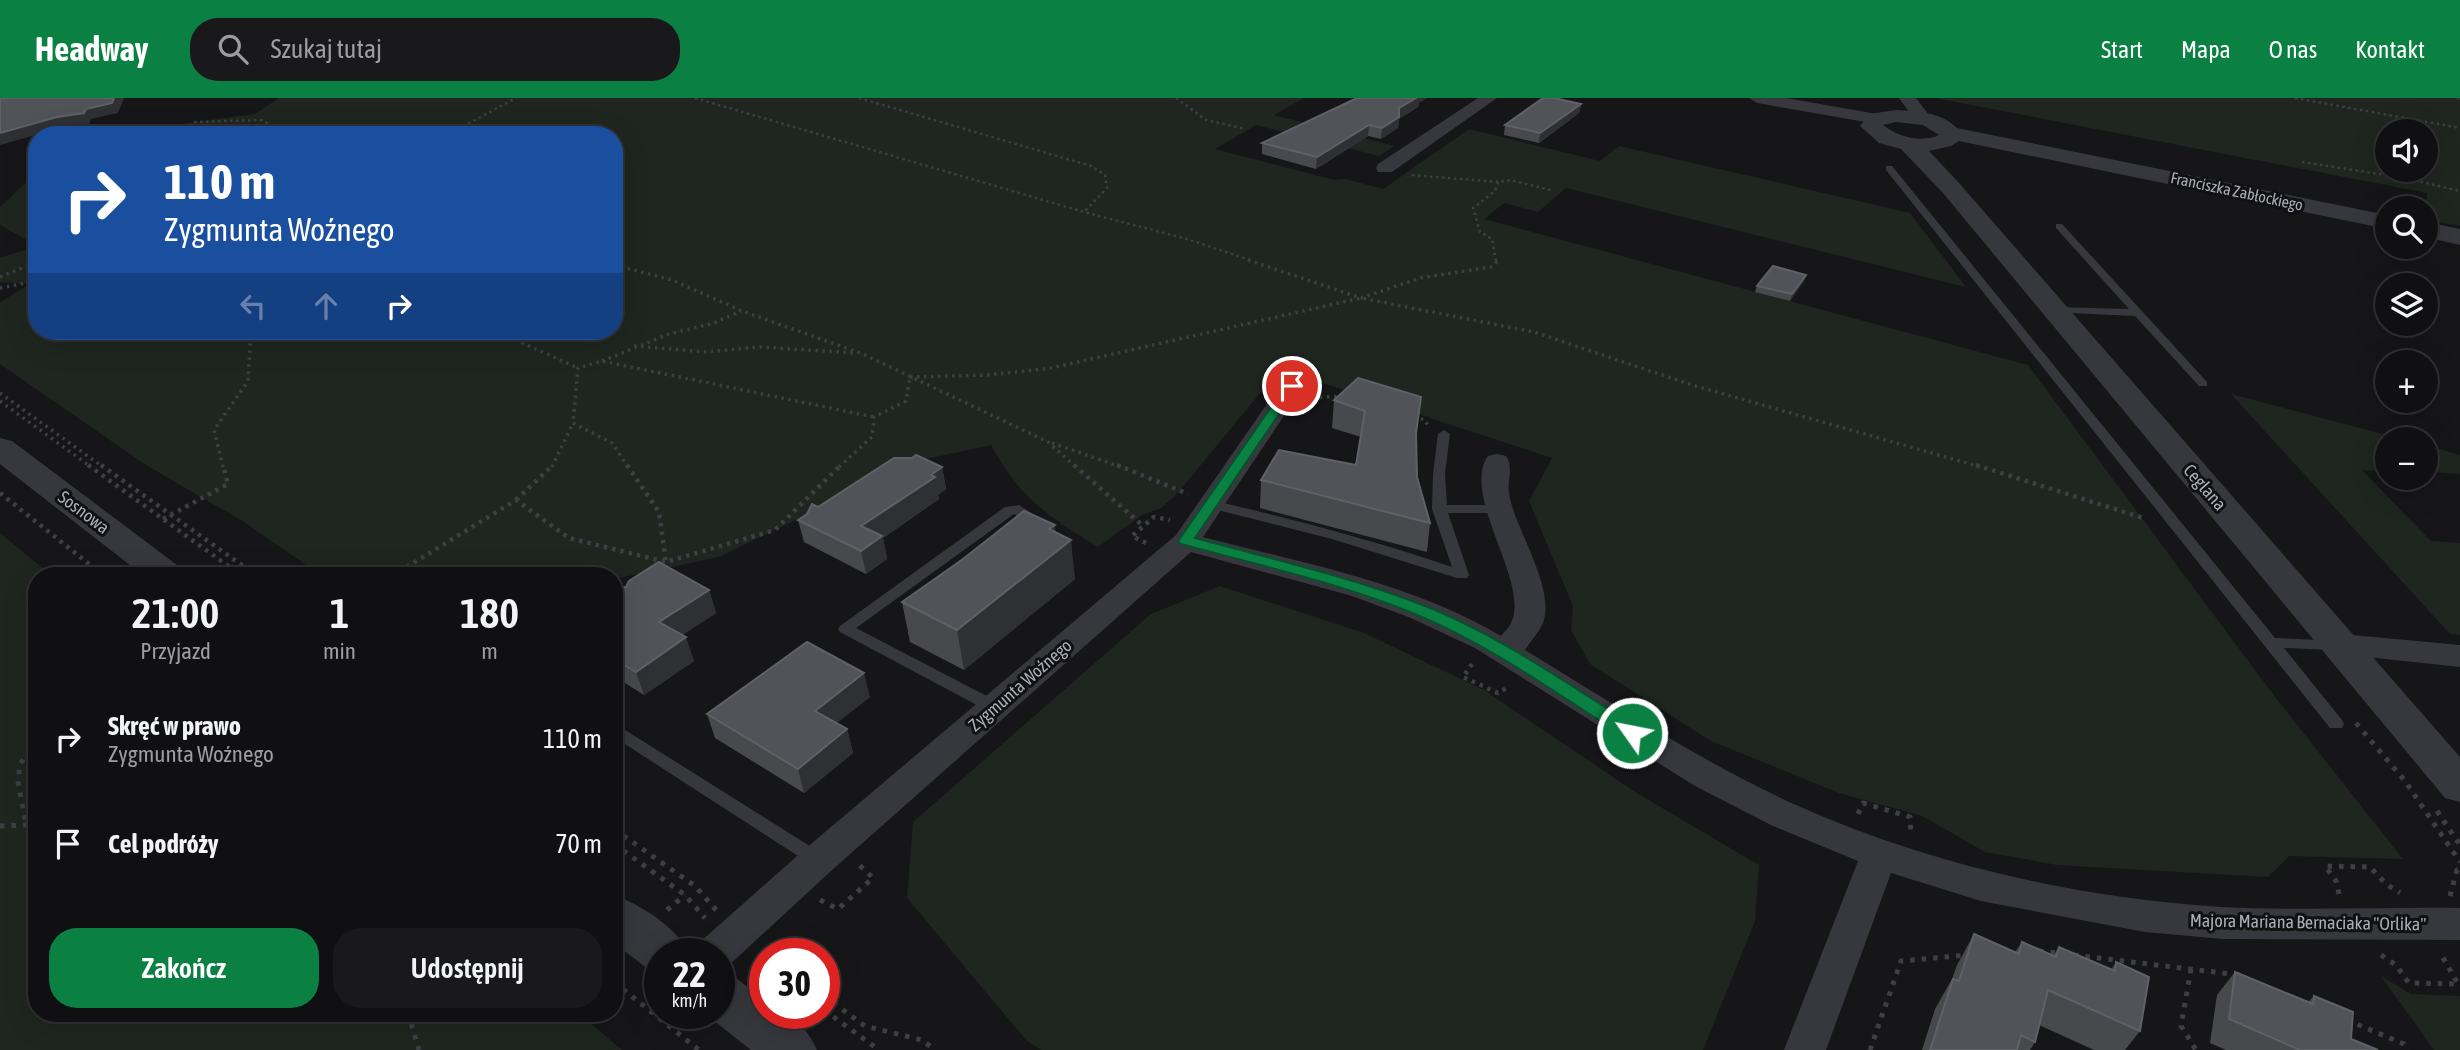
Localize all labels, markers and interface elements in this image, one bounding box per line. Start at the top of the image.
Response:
search box [190,18,680,81]
text: Headway [35,30,148,68]
icon: search [214,30,252,68]
text: Szukaj tutaj [270,34,382,64]
text: Start [2101,36,2143,63]
text: Mapa [2181,36,2231,63]
text: O nas [2269,36,2317,63]
text: Kontakt [2355,36,2425,63]
map controls [2375,119,2438,490]
button: sound [2375,119,2438,182]
text: 110 m [164,153,275,209]
icon: right [49,154,140,245]
street label: Franciszka Zabłockiego [2169,168,2305,215]
button: search [2375,196,2438,259]
text: Zygmunta Woźnego [164,211,395,248]
button: layers [2375,273,2438,336]
icon: left [234,287,272,325]
icon: ahead [307,287,345,325]
icon: right [380,287,418,325]
button: + [2375,350,2438,413]
pin [1262,356,1322,416]
icon: arrive [1273,367,1311,405]
button: − [2375,427,2438,490]
street label: Ceglana [2179,460,2231,514]
street label: Sosnowa [54,486,114,538]
text: 21:00 [132,589,219,637]
text: 1 [330,589,349,637]
text: 180 [460,589,519,637]
street label: Zygmunta Woźnego [964,635,1076,735]
text: Przyjazd [140,638,211,664]
text: min [323,638,356,664]
text: m [481,638,498,664]
position arrow [1595,696,1669,770]
text: Skręć w prawo [108,711,241,741]
icon: right [49,720,87,758]
text: 110 m [543,724,602,754]
text: Zygmunta Woźnego [108,741,274,767]
icon: arrive [49,825,87,863]
text: Cel podróży [108,829,219,859]
text: 70 m [555,829,602,859]
street label: Majora Mariana Bernaciaka "Orlika" [2190,909,2427,935]
button: Zakończ [49,928,319,1008]
button: Udostępnij [333,928,602,1008]
speed limit sign: 30 [749,938,840,1029]
text: 22 [673,954,706,994]
text: km/h [672,990,707,1011]

